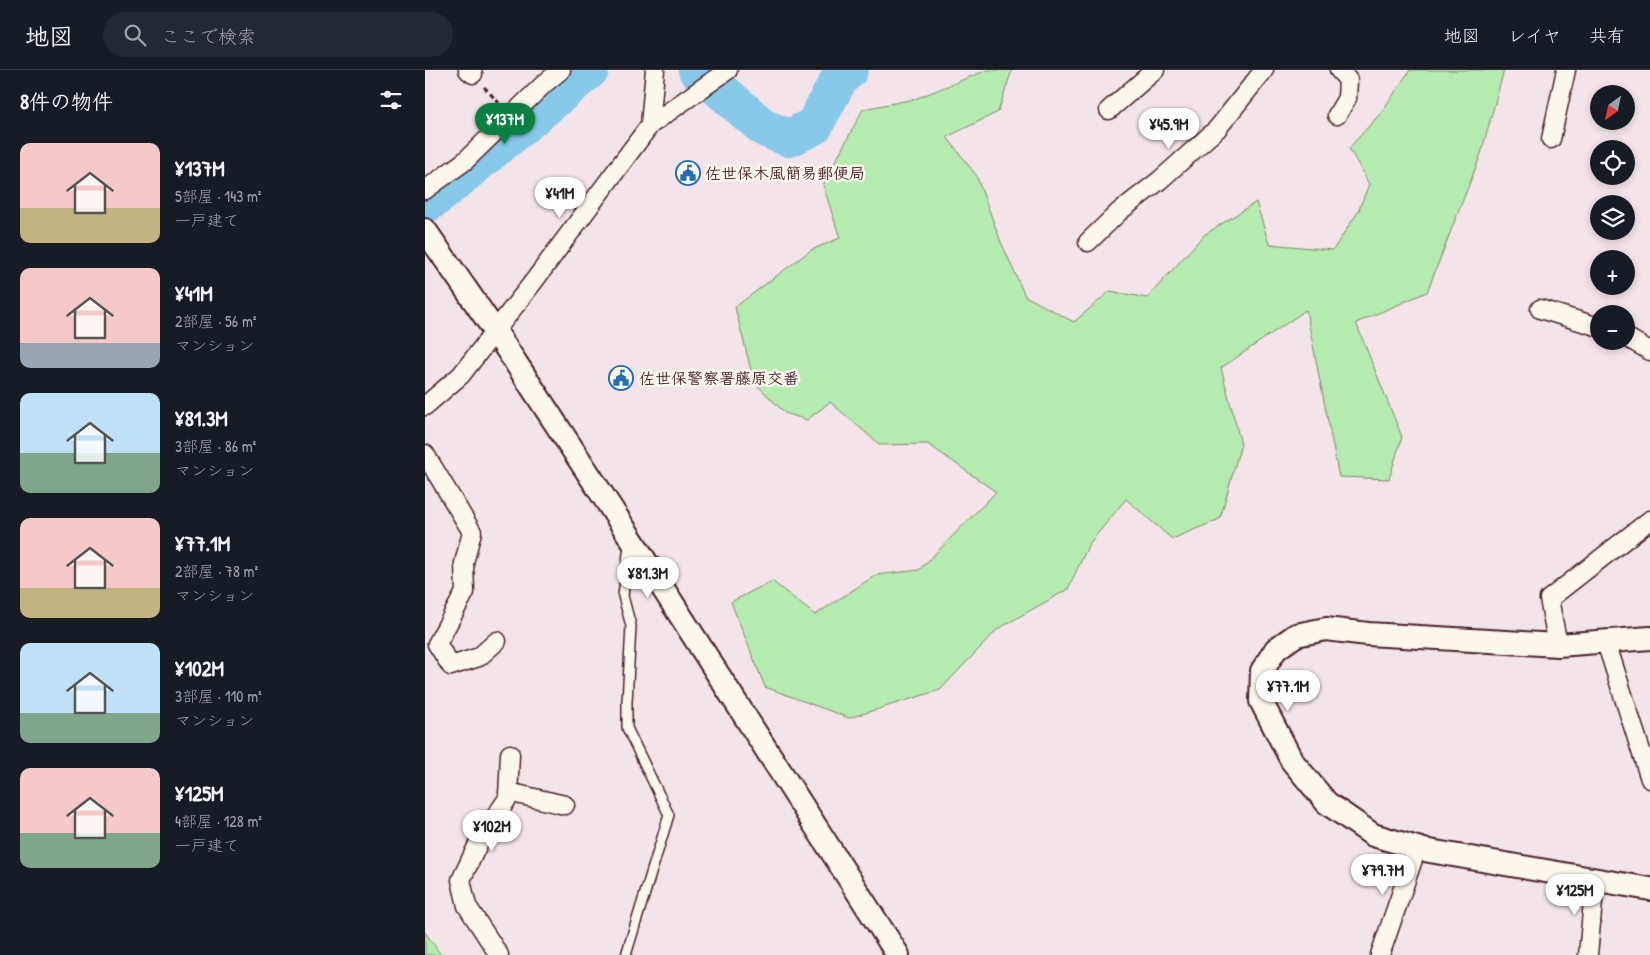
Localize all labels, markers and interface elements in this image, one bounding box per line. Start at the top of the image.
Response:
search box [103,12,453,57]
text: 地図 [25,20,73,52]
icon: search [121,21,149,49]
text: ここで検索 [161,23,256,49]
text: 地図 [1444,23,1480,48]
text: レイヤ [1508,23,1561,48]
text: 共有 [1589,23,1625,48]
north arrow [1590,85,1635,130]
map controls [1590,85,1635,350]
icon: filters [377,86,405,114]
text: 8件の物件 [20,87,113,116]
pin: ¥137M [470,102,540,145]
text: ¥137M [486,108,524,130]
pin: ¥45.9M [1128,108,1210,150]
text: ¥45.9M [1149,113,1189,135]
button: locate [1590,140,1635,185]
text: ¥137M [175,154,225,183]
public building icon: 佐世保木風簡易郵便局 [675,160,701,186]
place label: 佐世保木風簡易郵便局 [705,162,865,184]
icon: home [60,163,120,223]
pin: ¥41M [530,176,590,219]
text: ¥41M [546,182,574,204]
text: 5部屋 · 143 m² [175,185,262,207]
button: layers [1590,195,1635,240]
text: 一戸建て [175,209,239,231]
button: + [1590,250,1635,295]
text: ¥41M [175,279,213,308]
icon: home [60,288,120,348]
button: − [1590,305,1635,350]
text: 2部屋 · 56 m² [175,310,256,332]
text: マンション [175,334,254,356]
public building icon: 佐世保警察署藤原交番 [608,365,634,391]
place label: 佐世保警察署藤原交番 [639,367,799,389]
text: ¥81.3M [175,404,228,433]
icon: home [60,413,120,473]
text: 3部屋 · 86 m² [175,435,256,457]
text: マンション [175,459,254,481]
text: ¥77.1M [175,529,230,558]
icon: home [60,538,120,598]
pin: ¥81.3M [607,556,689,599]
text: 2部屋 · 78 m² [175,560,258,582]
text: ¥81.3M [628,562,668,584]
text: マンション [175,584,254,606]
text: ¥102M [175,654,224,683]
icon: home [60,663,120,723]
pin: ¥77.1M [1247,670,1329,712]
text: ¥77.1M [1267,675,1309,697]
text: 3部屋 · 110 m² [175,685,262,707]
text: マンション [175,709,254,731]
text: ¥125M [175,779,224,808]
icon: home [60,788,120,848]
text: 4部屋 · 128 m² [175,810,262,832]
pin: ¥102M [457,810,527,852]
text: ¥102M [473,815,511,837]
text: 一戸建て [175,834,239,856]
pin: ¥79.7M [1342,854,1424,896]
text: ¥79.7M [1362,859,1404,881]
pin: ¥125M [1540,874,1610,916]
text: ¥125M [1556,879,1594,901]

